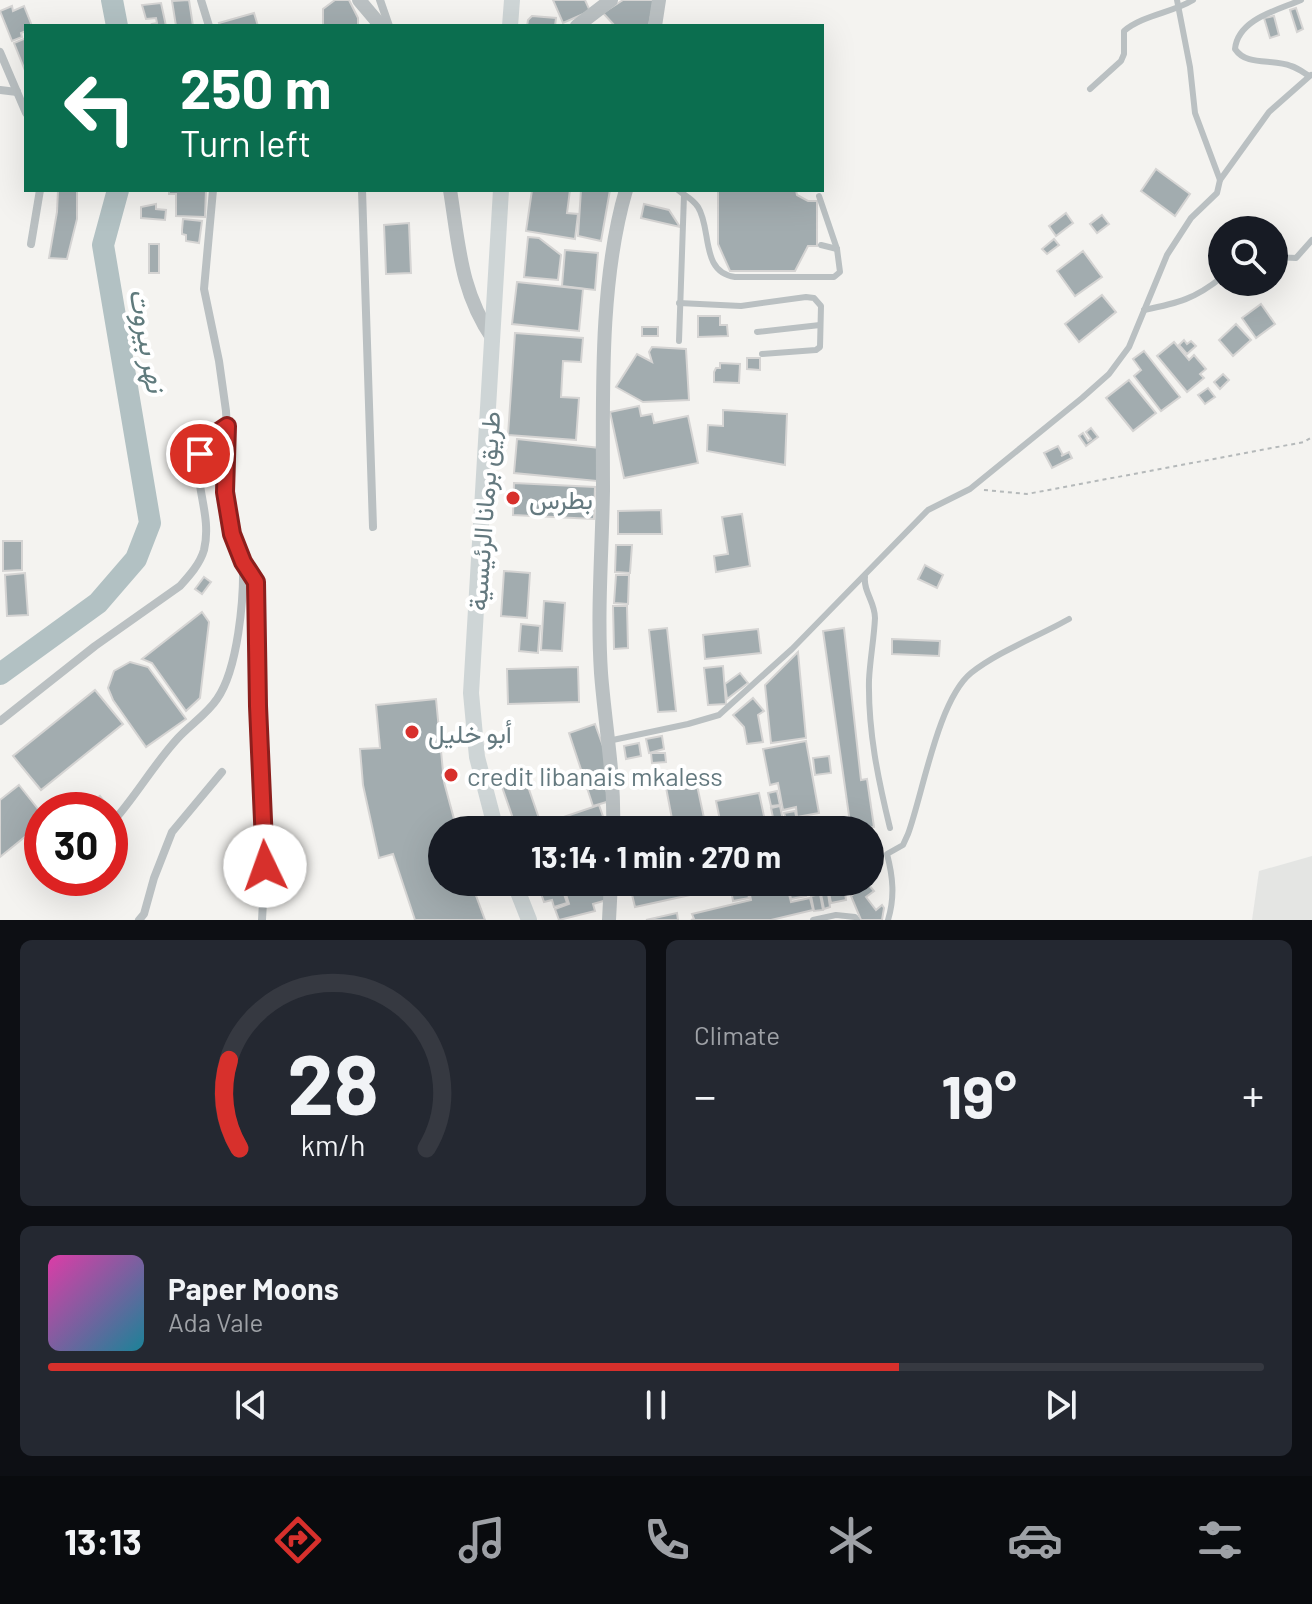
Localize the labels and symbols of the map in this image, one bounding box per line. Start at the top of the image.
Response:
water label: نهر بيروت [121,285,175,397]
street label: طريق برمانا الرئيسية [461,410,507,612]
pin [166,420,234,488]
place label: بطرس [529,483,593,516]
marker: بطرس [504,489,522,507]
place label: أبو خليل [428,717,512,750]
marker: أبو خليل [403,723,421,741]
place label: credit libanais mkaless [467,760,723,791]
marker: credit libanais mkaless [442,766,460,784]
speed limit sign: 30 [24,792,128,896]
position arrow [223,824,307,908]

